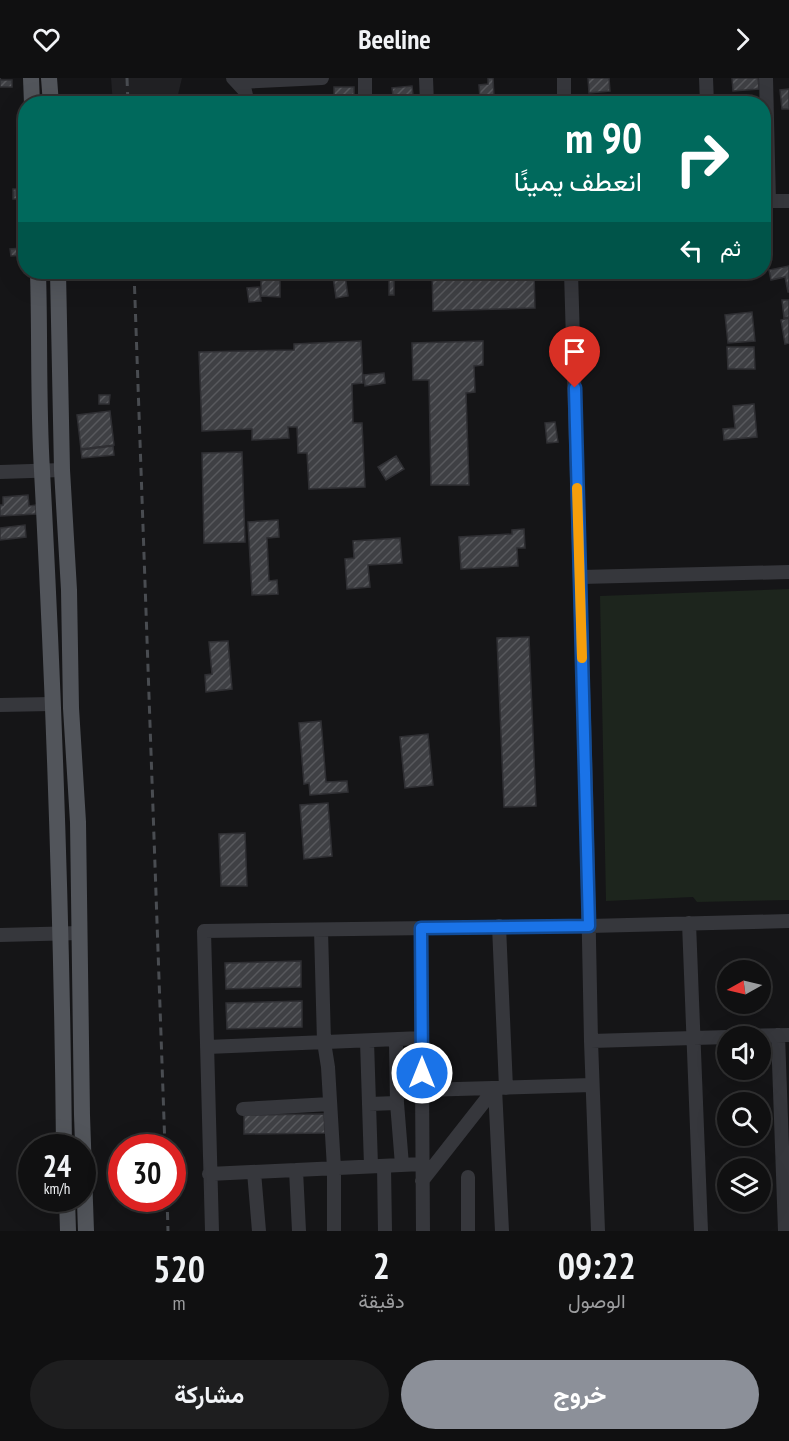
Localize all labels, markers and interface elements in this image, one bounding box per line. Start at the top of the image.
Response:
text: Beeline [358,22,431,56]
icon: heart [30,23,63,56]
icon: forward [726,23,759,56]
text: 90 m [565,110,642,165]
icon: right [663,120,741,198]
text: انعطف يمينًا [514,164,642,198]
icon: left [675,234,708,267]
text: ثم [720,234,741,262]
pin [549,326,600,388]
icon: arrive [558,335,591,368]
north arrow [717,960,771,1014]
map controls [717,960,771,1212]
button: sound [717,1026,771,1080]
position arrow [390,1041,454,1105]
button: search [717,1092,771,1146]
speed limit sign: 30 [108,1134,186,1212]
text: 24 [43,1146,71,1185]
button: layers [717,1158,771,1212]
text: km/h [44,1179,70,1198]
text: 2 [373,1242,390,1289]
text: 09:22 [558,1242,636,1289]
text: 520 [153,1245,205,1292]
text: دقيقة [358,1288,405,1314]
text: الوصول [568,1288,626,1314]
text: m [173,1290,186,1316]
button: مشاركة [30,1360,389,1429]
button: خروج [401,1360,759,1429]

